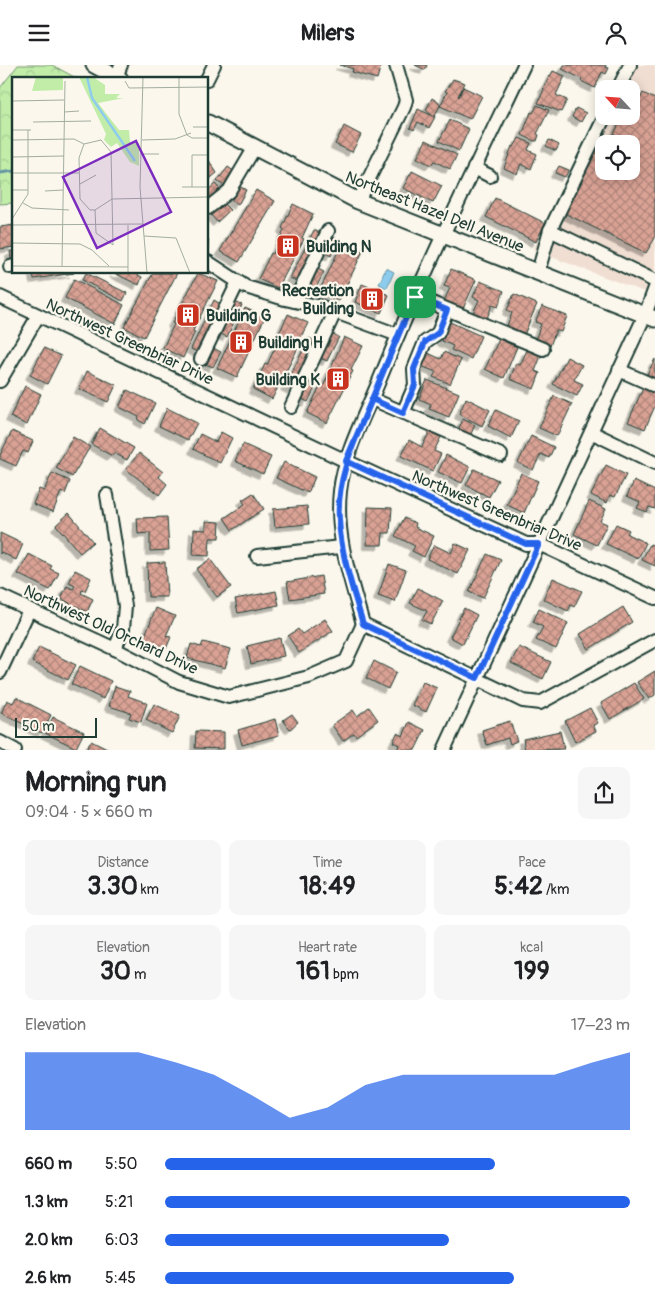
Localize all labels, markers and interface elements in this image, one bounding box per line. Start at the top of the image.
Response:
icon: menu [25,19,53,47]
text: Milers [301,19,354,47]
icon: person [602,19,630,47]
inset map [12,77,209,274]
north arrow [595,80,640,125]
map controls [595,80,640,180]
button: locate [595,135,640,180]
street label: Northeast Hazel Dell Avenue [342,167,527,257]
building icon: Building N [275,233,301,259]
place label: Building N [306,237,372,257]
pin [394,276,436,318]
place label: Recreation Building [282,281,354,319]
icon: arrive [401,283,429,311]
building icon: Recreation Building [359,286,385,312]
street label: Northwest Greenbriar Drive [43,294,217,390]
building icon: Building G [175,302,201,328]
place label: Building G [206,306,272,326]
building icon: Building H [228,329,254,355]
place label: Building H [258,333,323,353]
building icon: Building K [325,366,351,392]
place label: Building K [255,370,320,390]
street label: Northwest Greenbriar Drive [409,466,585,556]
street label: Northwest Old Orchard Drive [20,581,201,679]
scale bar [15,715,98,738]
text: 50 m [22,718,55,735]
text: Morning run [25,765,167,800]
button: share [578,767,630,819]
text: 09:04 · 5 × 660 m [25,802,152,822]
text: Distance [98,854,149,871]
text: Time [313,854,342,871]
text: Pace [518,854,546,871]
text: 3.30 [87,871,138,902]
text: 18:49 [299,871,356,902]
text: 5:42 [494,871,543,902]
text: km [138,881,159,898]
text: /km [543,881,569,898]
text: Elevation [96,939,150,956]
text: Heart rate [298,939,357,956]
text: kcal [520,939,543,956]
text: 30 [100,956,131,987]
text: 161 [296,956,330,987]
text: 199 [514,956,550,987]
text: m [131,966,146,983]
text: bpm [330,966,359,983]
text: Elevation [25,1015,86,1035]
text: 17–23 m [571,1015,630,1035]
text: 660 m [25,1154,72,1174]
text: 5:50 [105,1154,138,1174]
text: 1.3 km [25,1192,68,1212]
text: 5:21 [105,1192,133,1212]
text: 2.0 km [25,1230,73,1250]
text: 6:03 [105,1230,138,1250]
text: 2.6 km [25,1268,71,1288]
text: 5:45 [105,1268,136,1288]

